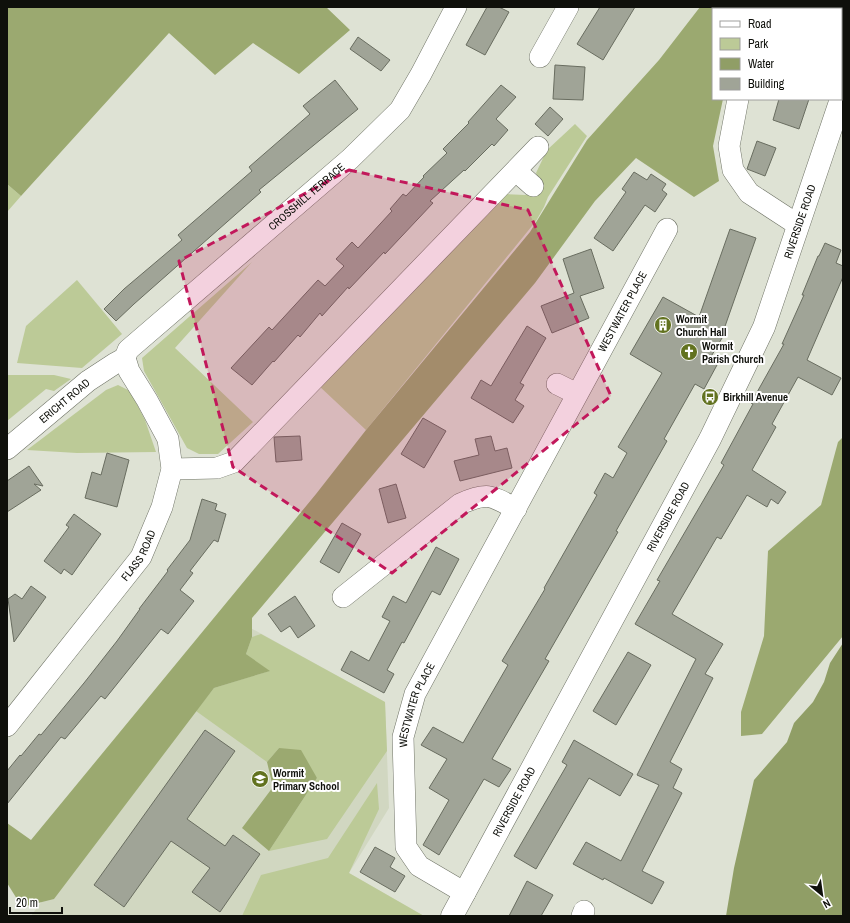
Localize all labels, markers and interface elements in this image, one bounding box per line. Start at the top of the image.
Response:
legend [712,8,842,100]
text: Road [748,16,772,32]
text: Park [748,36,768,52]
text: Water [748,56,775,72]
text: Building [748,76,785,92]
street label: CROSSHILL TERRACE [265,160,348,233]
street label: RIVERSIDE ROAD [781,183,819,260]
street label: WESTWATER PLACE [595,269,650,354]
place label: Wormit Church Hall [676,312,727,339]
building icon: Wormit Church Hall [653,315,673,335]
place label: Wormit Parish Church [702,339,764,366]
church icon: Wormit Parish Church [679,342,699,362]
street label: ERICHT ROAD [36,375,93,426]
bus stop icon: Birkhill Avenue [700,387,720,407]
place label: Birkhill Avenue [723,390,788,404]
street label: RIVERSIDE ROAD [643,479,693,554]
street label: FLASS ROAD [118,528,159,584]
street label: WESTWATER PLACE [396,660,438,748]
street label: RIVERSIDE ROAD [489,764,538,839]
place label: Wormit Primary School [273,766,339,793]
school or university icon: Wormit Primary School [250,769,270,789]
north arrow [802,875,842,915]
scale bar [10,889,62,915]
text: 20 m [16,895,38,911]
text: N [821,896,833,911]

